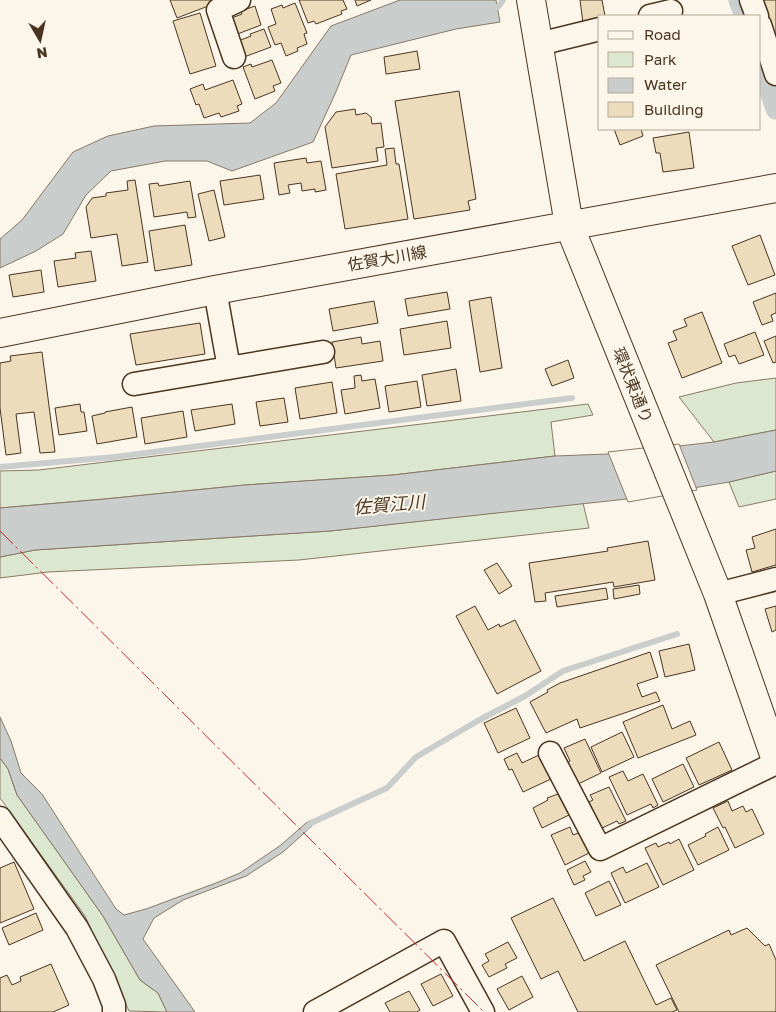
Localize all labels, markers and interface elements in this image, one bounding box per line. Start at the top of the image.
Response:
north arrow [15,15,65,65]
legend [598,15,761,130]
text: Road [644,25,681,43]
text: N [36,44,49,63]
text: Park [644,50,677,68]
text: Water [644,75,687,93]
text: Building [644,100,704,118]
street label: 佐賀大川線 [346,241,428,275]
street label: 環状東通り [609,344,657,426]
water label: 佐賀江川 [352,490,428,518]

